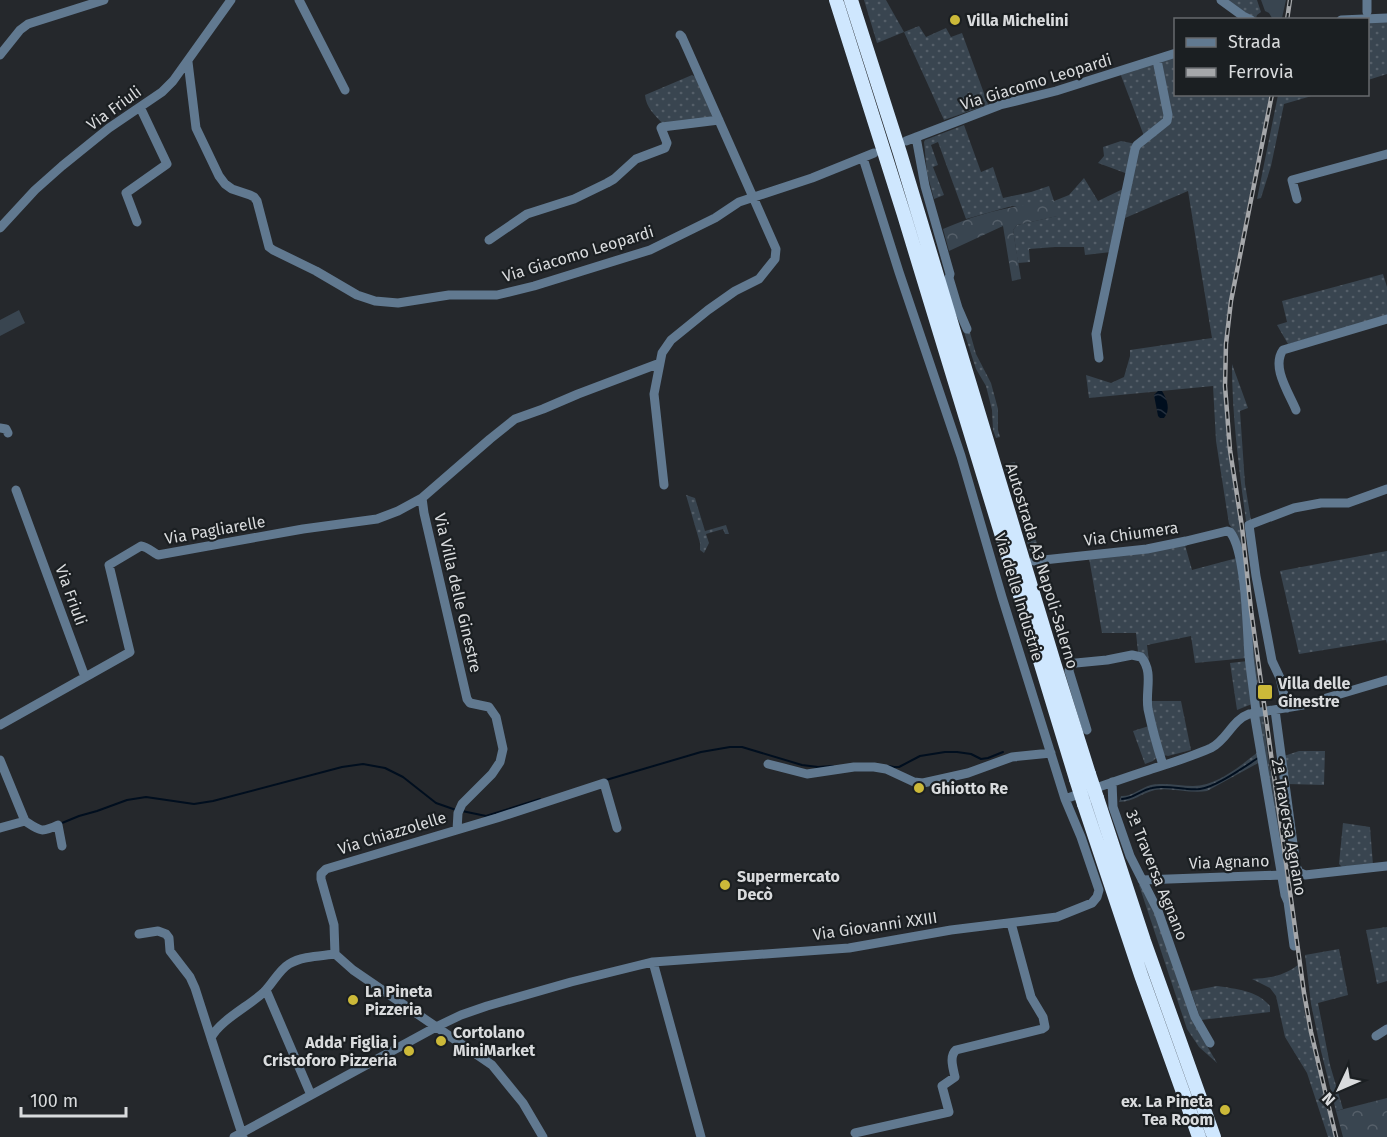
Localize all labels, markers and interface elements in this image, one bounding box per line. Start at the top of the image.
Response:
place label: Villa Michelini [966,11,1068,30]
marker: Villa Michelini [948,13,962,27]
legend [1174,18,1369,96]
text: Strada [1228,31,1281,53]
street label: Via Giacomo Leopardi [958,50,1114,114]
text: Ferrovia [1228,61,1294,83]
street label: Via Friuli [83,82,145,134]
street label: Via Giacomo Leopardi [500,222,656,286]
street label: Autostrada A3 Napoli-Salerno [1002,461,1082,671]
street label: Via Villa delle Ginestre [430,511,486,675]
street label: Via Pagliarelle [163,512,267,548]
street label: Via Chiumera [1083,518,1179,550]
street label: Via delle Industrie [991,531,1047,663]
street label: Via Friuli [51,562,91,628]
place label: Villa delle Ginestre [1277,674,1350,711]
marker: Villa delle Ginestre [1256,683,1274,701]
street label: 2ª Traversa Agnano [1268,757,1310,897]
place label: Ghiotto Re [931,779,1008,798]
marker: Ghiotto Re [912,781,926,795]
street label: Via Chiazzolelle [336,807,448,859]
street label: 3ª Traversa Agnano [1122,807,1192,943]
street label: Via Agnano [1188,851,1270,873]
place label: Supermercato Decò [737,867,840,904]
marker: Supermercato Decò [718,878,732,892]
street label: Via Giovanni XXIII [812,908,938,944]
place label: La Pineta Pizzeria [365,982,433,1019]
marker: La Pineta Pizzeria [346,993,360,1007]
place label: Cortolano MiniMarket [453,1023,536,1060]
place label: Adda' Figlia i Cristoforo Pizzeria [263,1033,397,1070]
marker: Cortolano MiniMarket [434,1034,448,1048]
marker: Adda' Figlia i Cristoforo Pizzeria [402,1044,416,1058]
north arrow [1309,1059,1369,1119]
scale bar [21,1080,126,1118]
text: N [1318,1089,1339,1109]
text: 100 m [30,1090,78,1112]
place label: ex. La Pineta Tea Room [1121,1092,1213,1129]
marker: ex. La Pineta Tea Room [1218,1103,1232,1117]

